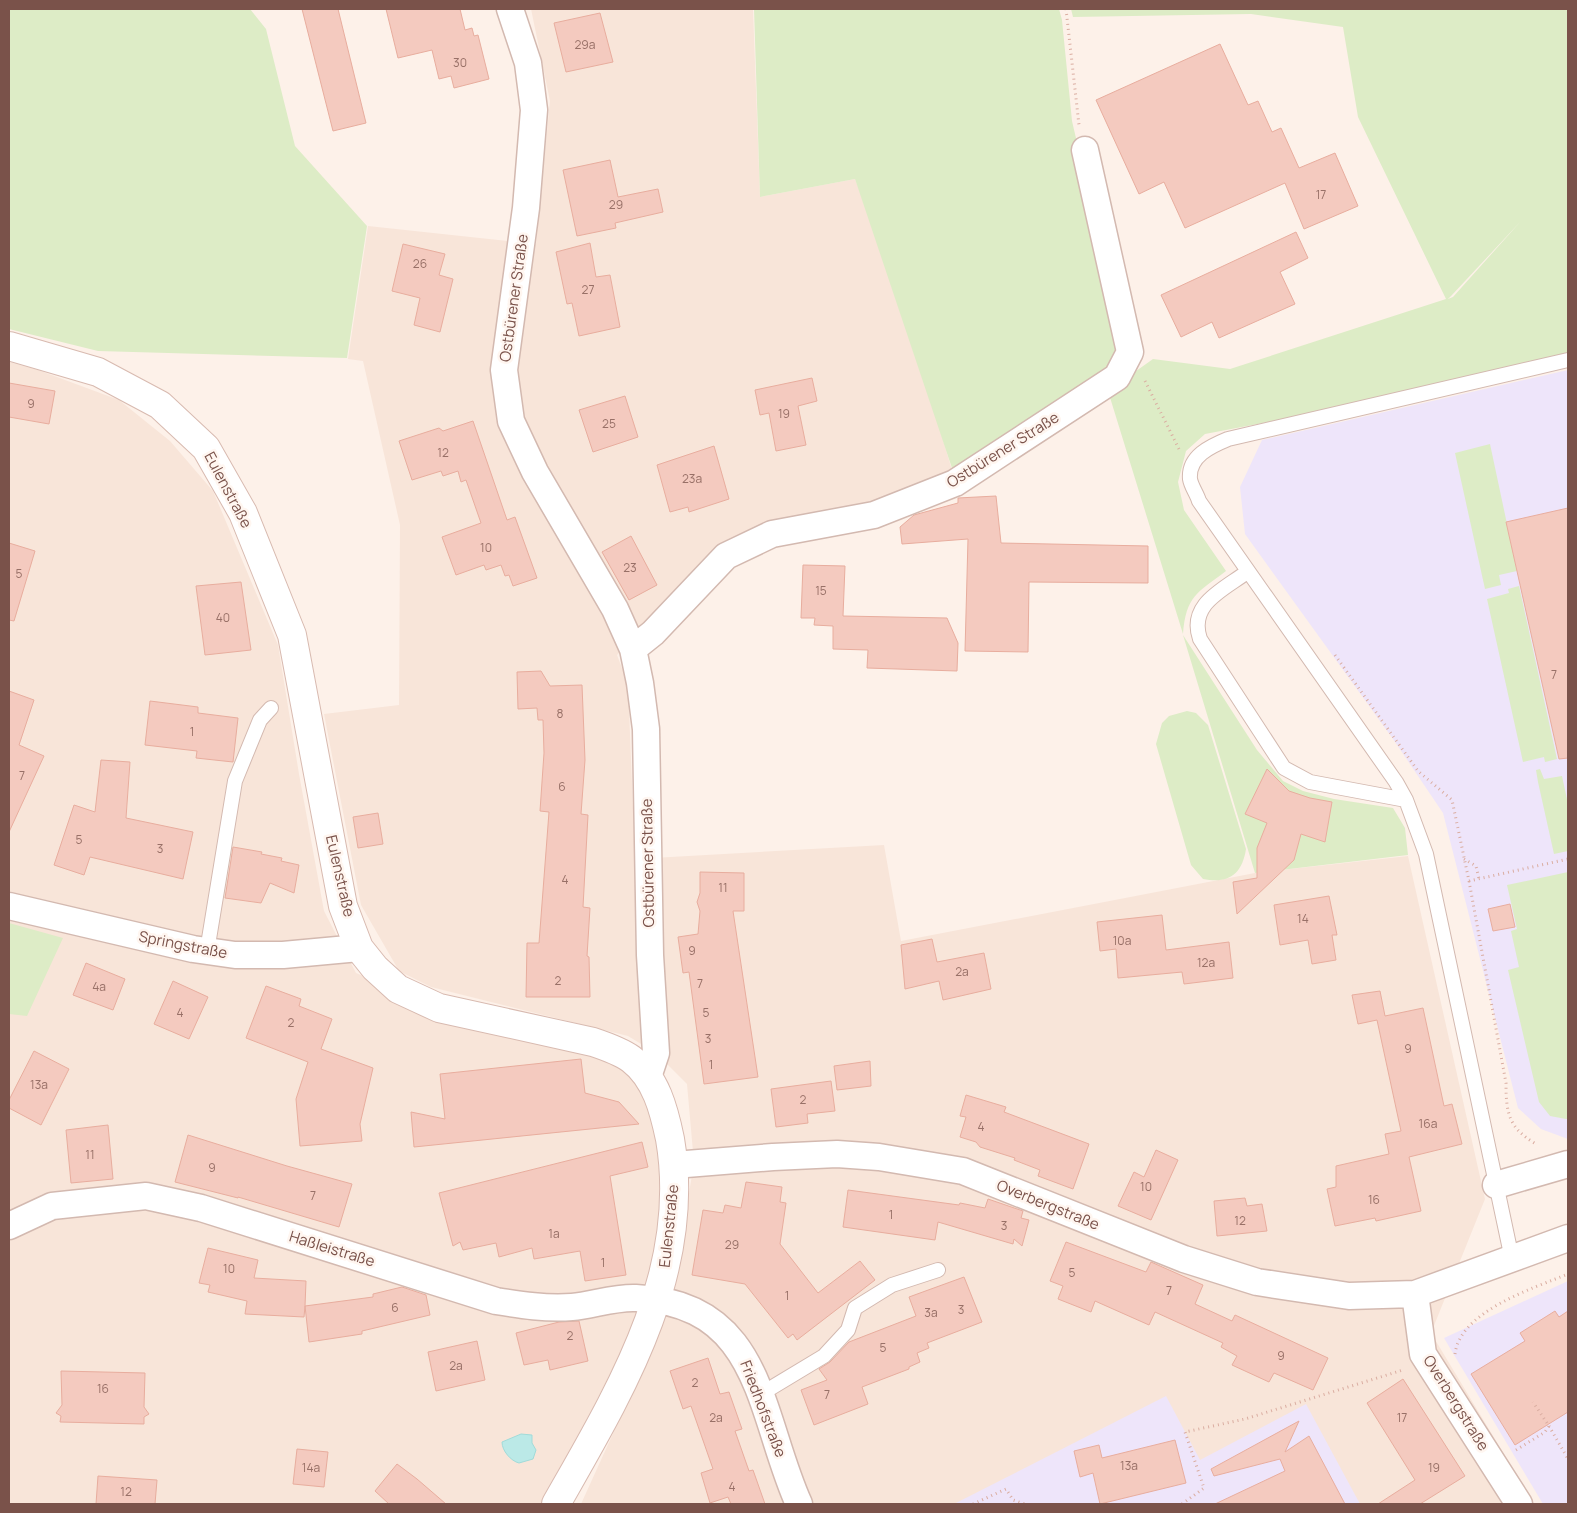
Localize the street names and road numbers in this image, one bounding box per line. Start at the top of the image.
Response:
street label: Ostbürener Straße [494,232,533,363]
street label: Ostbürener Straße [943,406,1063,493]
street label: Eulenstraße [200,448,257,532]
street label: Ostbürener Straße [636,798,659,928]
street label: Eulenstraße [321,833,360,919]
street label: Springstraße [137,926,229,963]
street label: Overbergstraße [994,1174,1103,1235]
street label: Eulenstraße [654,1183,683,1269]
street label: Haßleistraße [287,1226,378,1272]
street label: Overbergstraße [1419,1351,1494,1455]
street label: Friedhofstraße [735,1357,792,1461]

